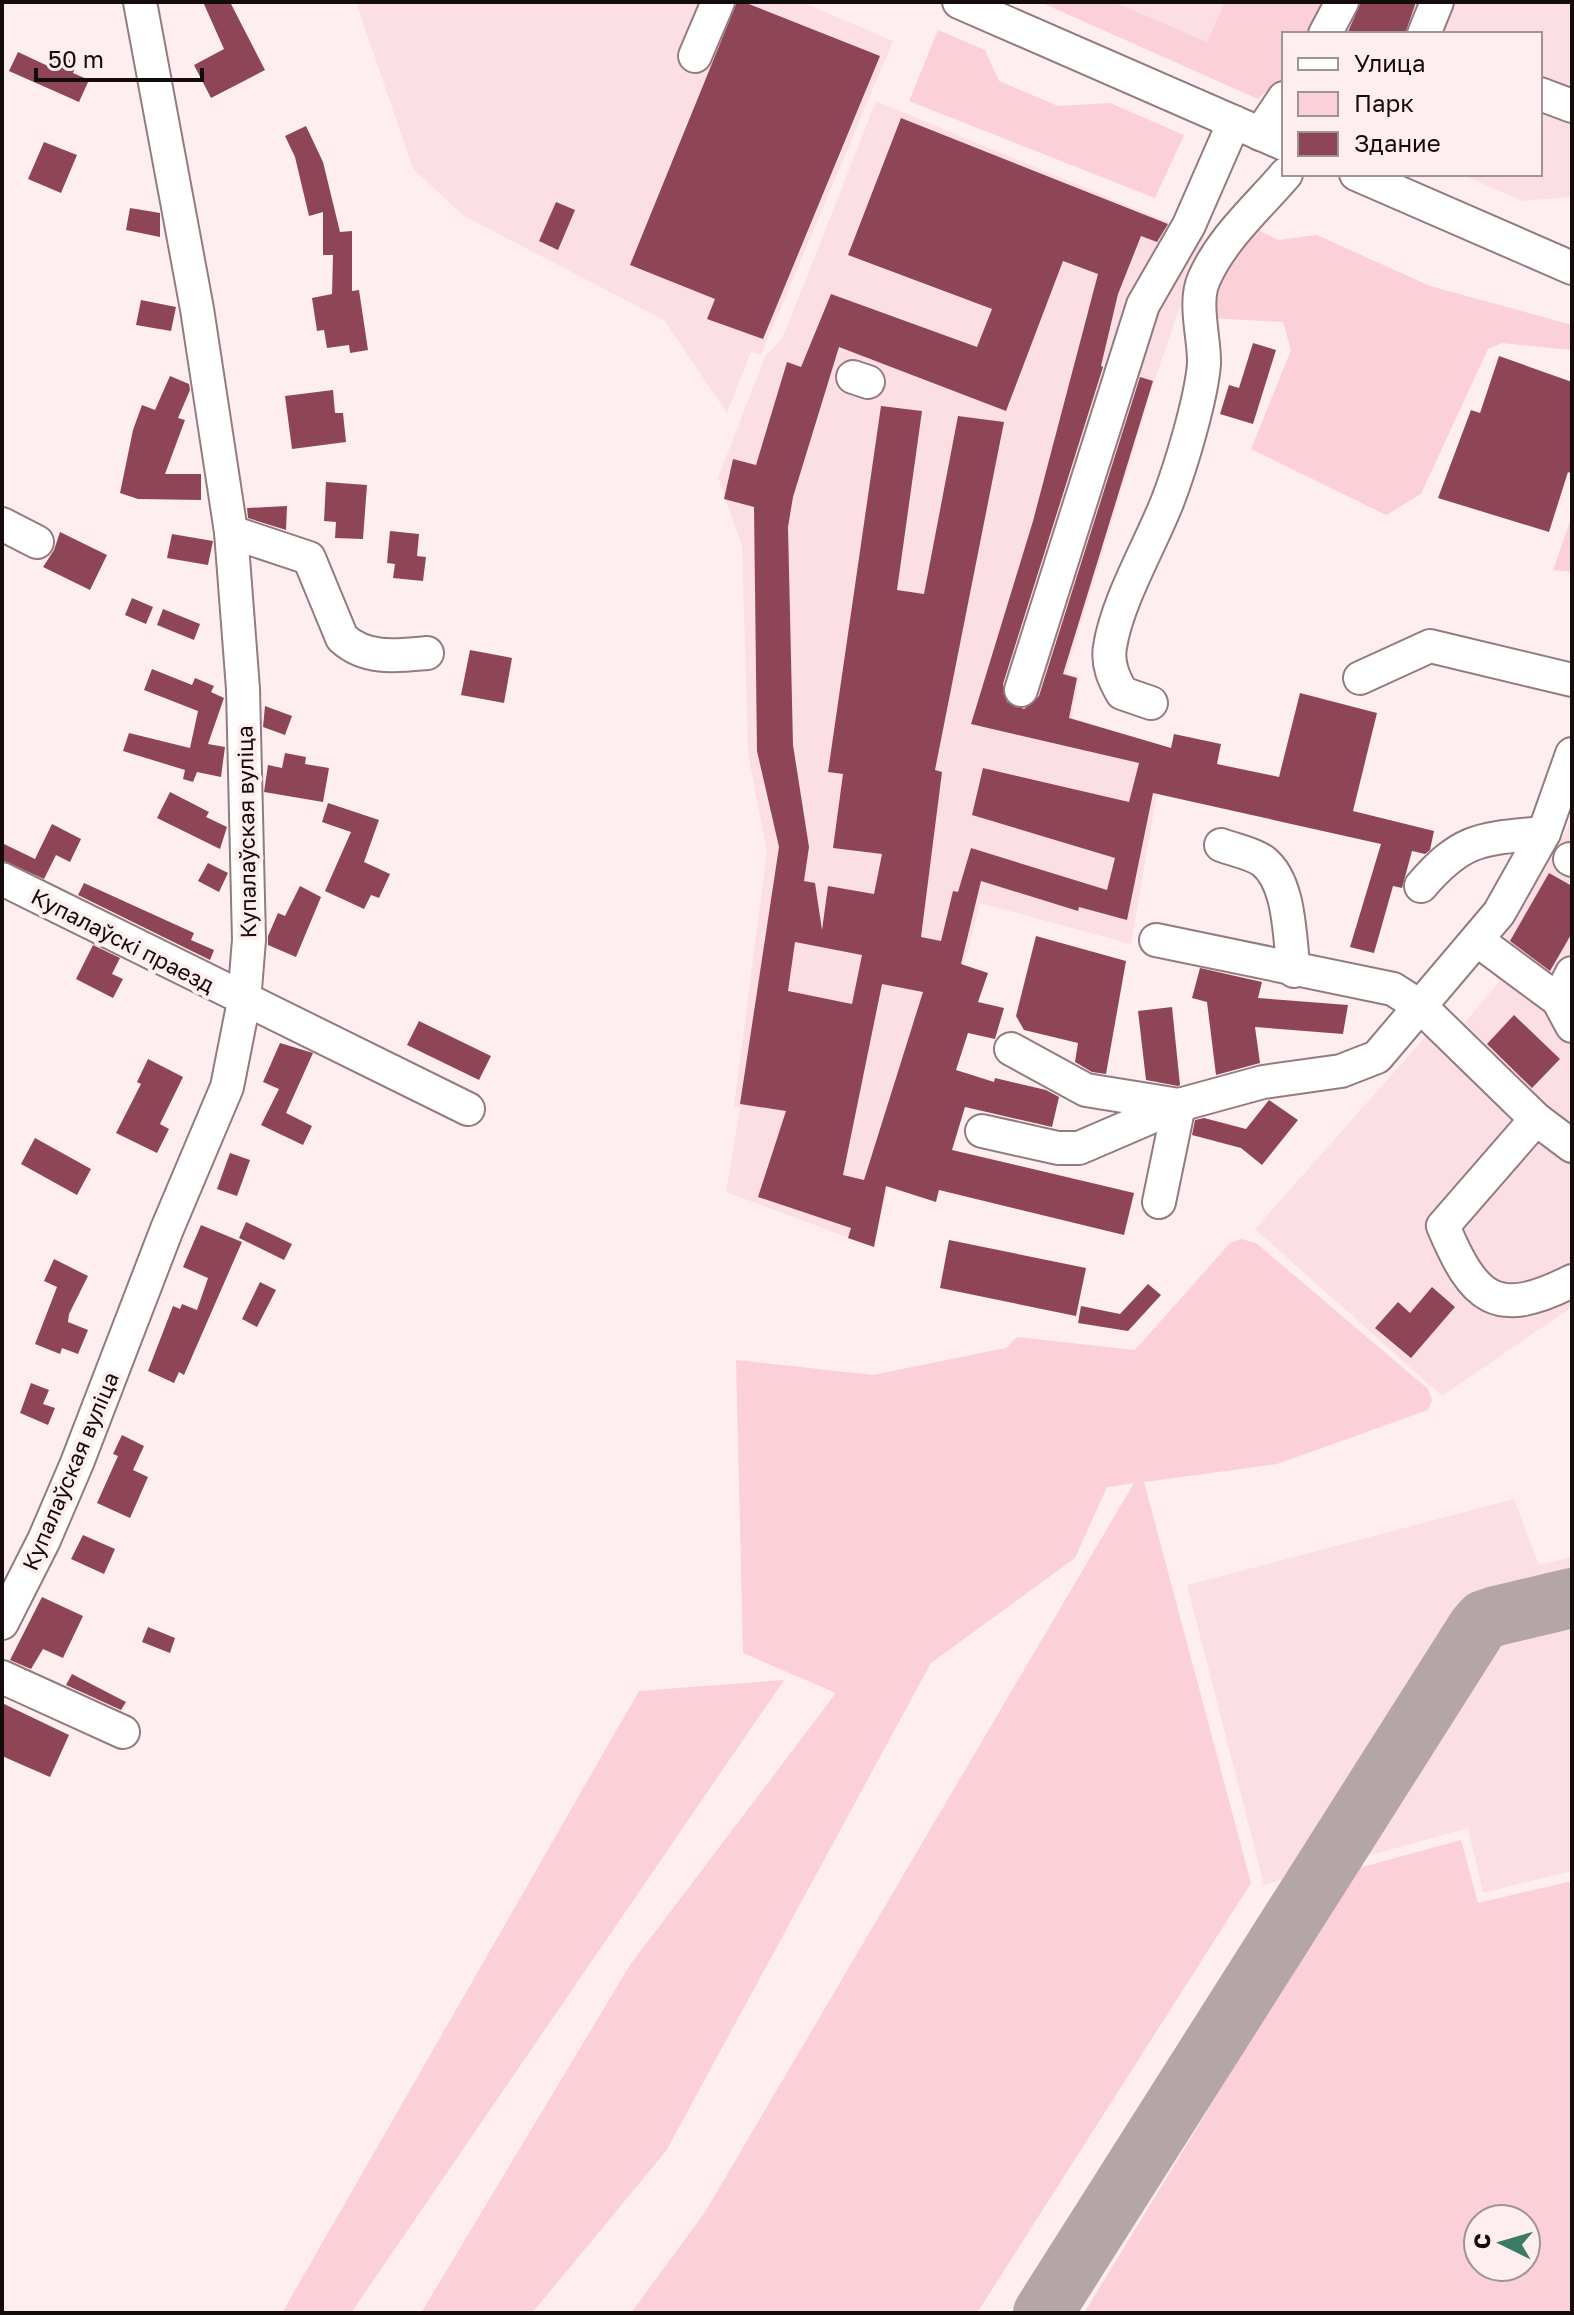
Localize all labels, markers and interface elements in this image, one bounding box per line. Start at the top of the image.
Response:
scale bar [36,32,202,82]
legend [1282,32,1542,176]
text: 50 m [48,44,104,73]
text: Улица [1354,48,1426,77]
text: Парк [1354,88,1414,117]
text: Здание [1354,128,1441,157]
street label: Купалаўская вуліца [231,725,261,939]
street label: Купалаўскі праезд [27,882,219,998]
street label: Купалаўская вуліца [16,1368,124,1574]
north arrow [1462,2203,1542,2283]
text: С [1467,2232,1496,2250]

